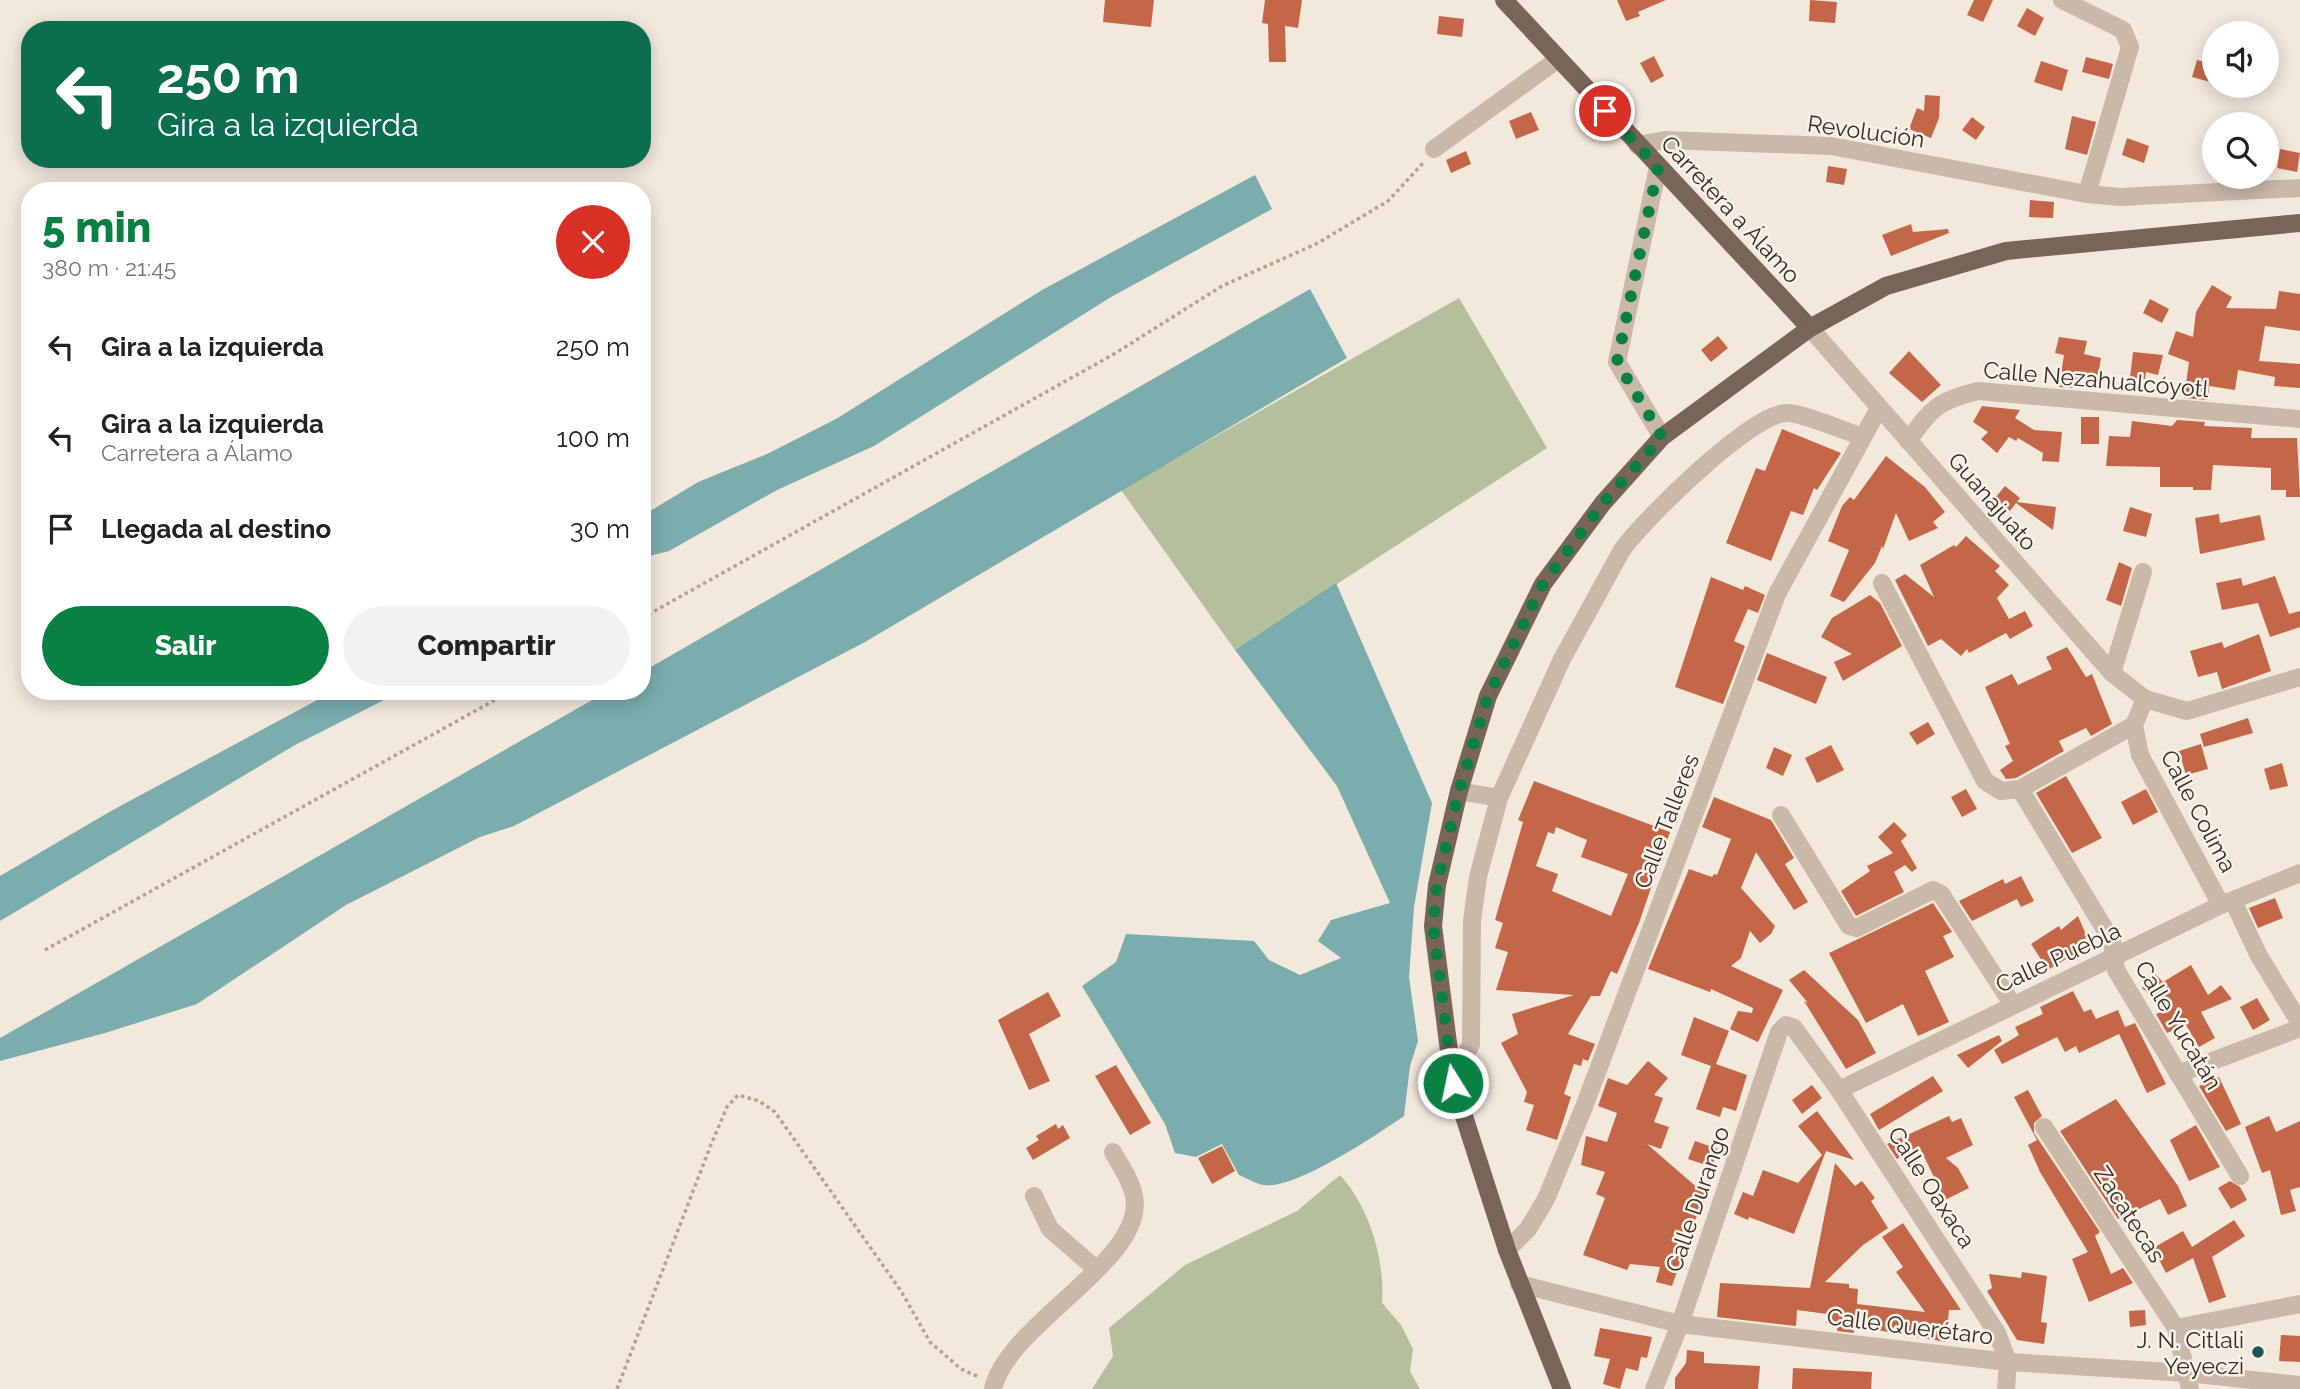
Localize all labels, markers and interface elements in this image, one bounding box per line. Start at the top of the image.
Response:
map controls [2202,21,2279,189]
button: sound [2202,21,2279,98]
text: 250 m [157,47,299,104]
icon: left [42,49,133,140]
pin [1575,81,1635,141]
icon: arrive [1586,92,1624,130]
text: Gira a la izquierda [157,106,419,143]
street label: Revolución [1806,109,1926,153]
button: search [2202,112,2279,189]
street label: Carretera a Álamo [1656,130,1806,288]
text: 5 min [42,203,152,252]
button: close [556,205,630,279]
text: 380 m · 21:45 [42,254,176,281]
icon: left [42,328,80,366]
text: Gira a la izquierda [101,332,324,362]
text: 250 m [556,332,630,362]
street label: Calle Nezahualcóyotl [1982,356,2211,402]
text: Gira a la izquierda [101,409,324,439]
icon: left [42,419,80,457]
text: 100 m [557,423,630,453]
text: Carretera a Álamo [101,439,293,466]
street label: Guanajuato [1943,446,2043,556]
icon: arrive [42,510,80,548]
text: Llegada al destino [101,514,331,544]
text: 30 m [570,514,630,544]
button: Salir [42,606,329,686]
button: Compartir [343,606,630,686]
street label: Calle Colima [2155,745,2243,877]
street label: Calle Talleres [1628,750,1704,892]
street label: Calle Puebla [1991,916,2125,998]
street label: Calle Yucatán [2130,956,2228,1094]
position arrow [1416,1046,1490,1120]
street label: Calle Oaxaca [1883,1121,1981,1253]
street label: Calle Durango [1659,1123,1735,1275]
street label: Zacatecas [2089,1161,2171,1267]
street label: Calle Querétaro [1825,1302,1995,1350]
place label: J. N. Citlali Yeyeczi [2136,1326,2244,1379]
marker: J. N. Citlali Yeyeczi [2250,1344,2266,1360]

